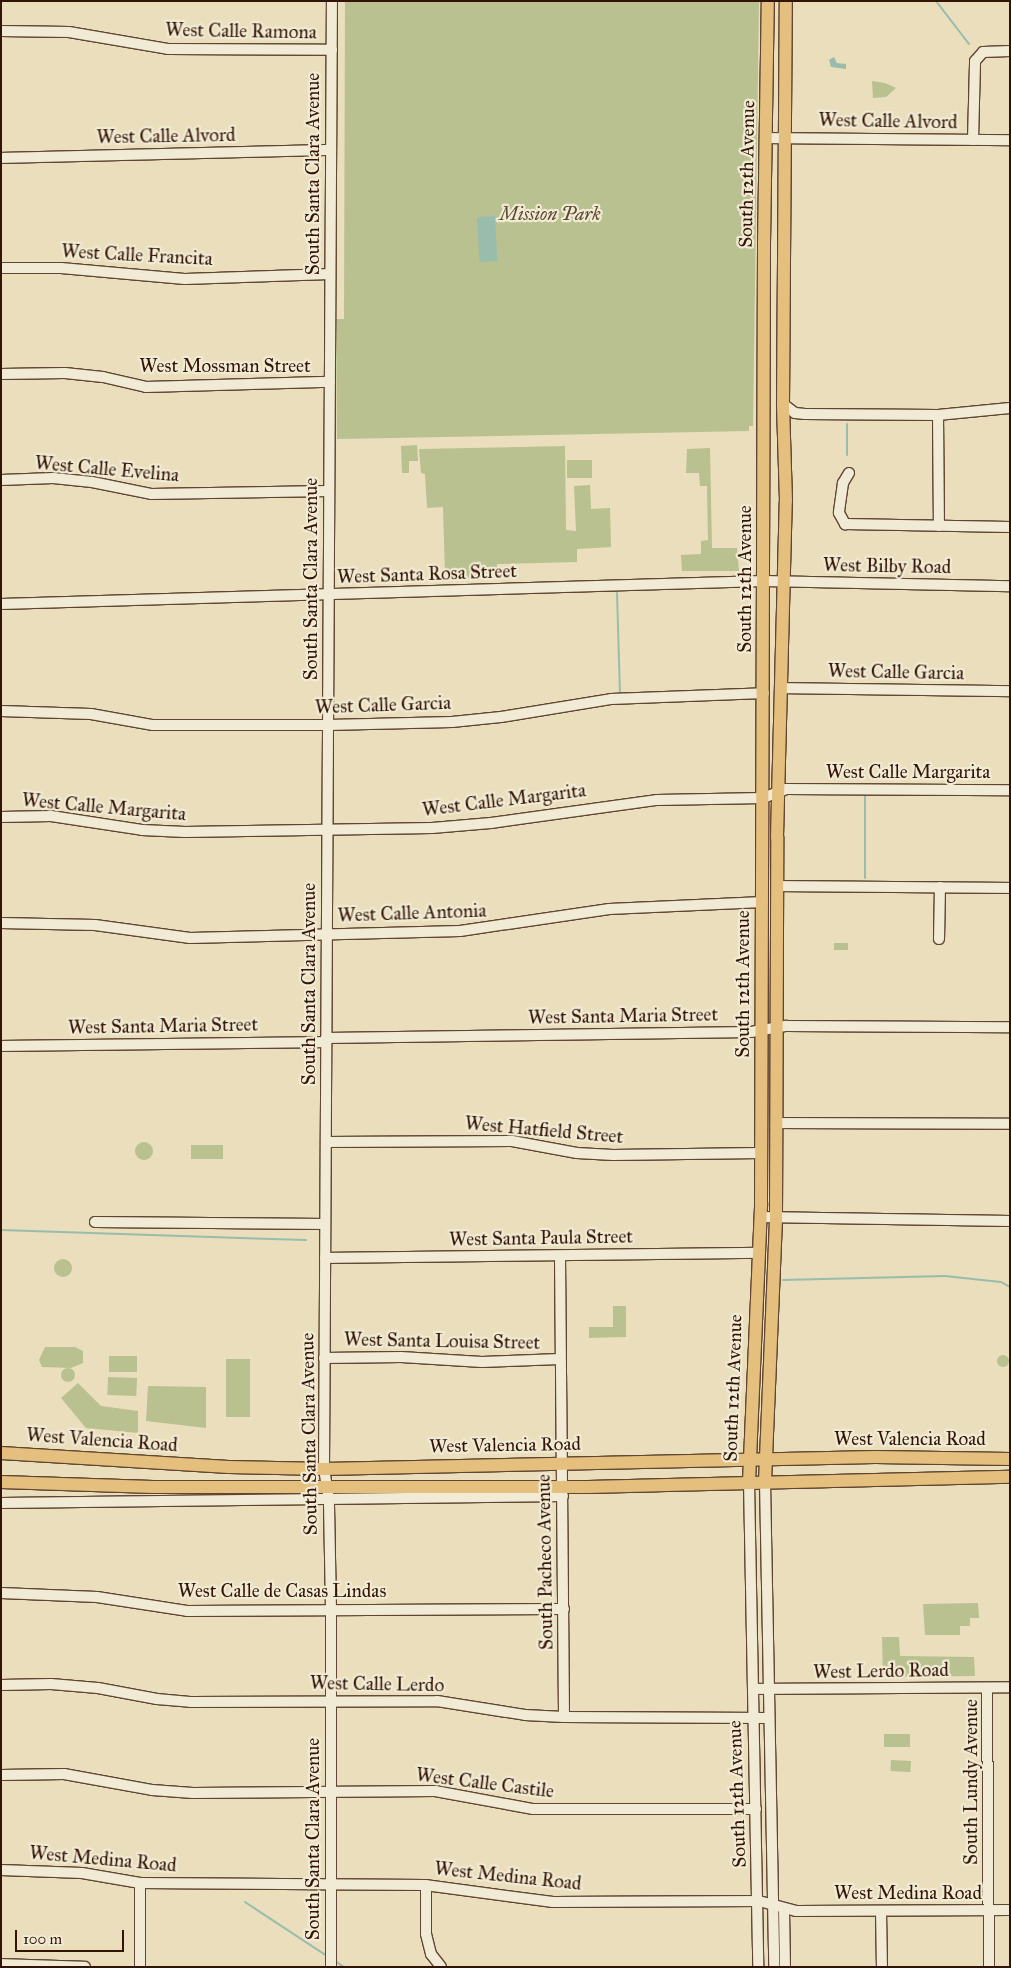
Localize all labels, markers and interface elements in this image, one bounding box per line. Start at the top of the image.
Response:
street label: West Calle Ramona [165,18,317,44]
street label: South Santa Clara Avenue [302,73,324,275]
street label: South 12th Avenue [734,100,760,248]
street label: West Calle Alvord [818,108,958,134]
street label: West Calle Alvord [96,123,236,149]
park label: Mission Park [499,203,601,225]
street label: West Calle Francita [61,240,213,270]
street label: West Mossman Street [139,355,311,377]
street label: West Calle Evelina [34,451,180,487]
street label: South Santa Clara Avenue [300,478,322,680]
street label: South 12th Avenue [734,505,756,653]
street label: West Bilby Road [823,553,951,579]
street label: West Santa Rosa Street [337,559,517,589]
street label: West Calle Garcia [828,659,964,685]
street label: West Calle Garcia [314,691,452,719]
street label: West Calle Margarita [826,761,990,783]
street label: West Calle Margarita [421,779,587,821]
street label: West Calle Margarita [21,788,187,826]
street label: South Santa Clara Avenue [298,883,320,1085]
street label: West Calle Antonia [337,899,487,927]
street label: South 12th Avenue [732,910,754,1058]
street label: West Santa Maria Street [528,1003,718,1029]
street label: West Santa Maria Street [68,1013,258,1039]
street label: West Hatfield Street [464,1112,624,1148]
street label: West Santa Paula Street [449,1225,633,1251]
street label: South 12th Avenue [719,1314,747,1462]
street label: West Santa Louisa Street [344,1328,540,1354]
street label: South Santa Clara Avenue [296,1333,322,1535]
street label: West Valencia Road [25,1423,179,1457]
street label: West Valencia Road [834,1428,986,1450]
street label: West Valencia Road [429,1432,581,1458]
street label: South Pacheco Avenue [532,1474,558,1650]
street label: West Calle de Casas Lindas [178,1580,386,1602]
street label: West Lerdo Road [813,1658,949,1684]
street label: West Calle Lerdo [310,1671,444,1697]
street label: South Lundy Avenue [960,1699,982,1865]
street label: South 12th Avenue [723,1720,751,1868]
street label: South Santa Clara Avenue [302,1738,324,1940]
street label: West Calle Castile [415,1763,555,1803]
street label: West Medina Road [28,1841,178,1877]
street label: West Medina Road [433,1857,583,1895]
street label: West Medina Road [834,1882,982,1904]
scale bar [18,1920,126,1952]
text: 100 m [23,1930,62,1948]

